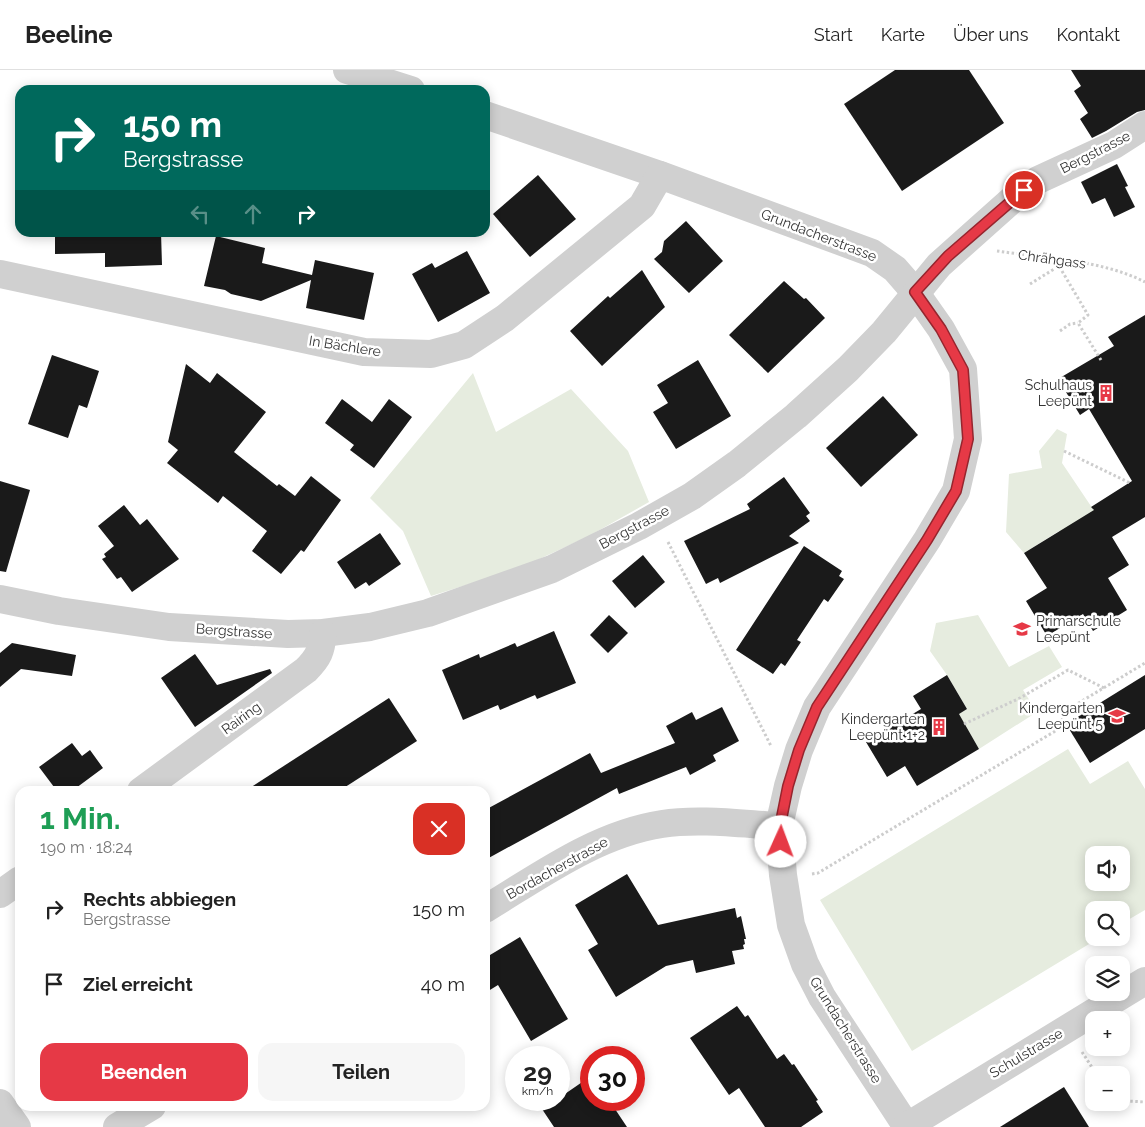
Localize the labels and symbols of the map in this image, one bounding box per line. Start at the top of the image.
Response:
street label: Bergstrasse [1057,127,1133,177]
pin [1003,169,1045,211]
street label: Grundacherstrasse [759,206,879,264]
street label: Chrähgass [1017,246,1087,272]
street label: In Bächlere [308,332,382,360]
place label: Schulhaus Leepünt [1025,377,1092,409]
building icon: Schulhaus Leepünt [1096,383,1116,403]
street label: Bergstrasse [596,502,672,552]
place label: Primarschule Leepünt [1036,613,1121,645]
school or university icon: Primarschule Leepünt [1012,619,1032,639]
street label: Bergstrasse [195,620,273,642]
street label: Rairing [218,698,264,738]
place label: Kindergarten Leepünt 5 [1019,700,1103,732]
school or university icon: Kindergarten Leepünt 5 [1107,706,1127,726]
place label: Kindergarten Leepünt 1+2 [841,711,925,743]
building icon: Kindergarten Leepünt 1+2 [929,717,949,737]
position arrow [754,815,806,867]
street label: Bordacherstrasse [504,834,610,902]
street label: Grundacherstrasse [807,974,885,1086]
street label: Schulstrasse [987,1025,1065,1081]
speed limit sign: 30 [580,1046,645,1111]

